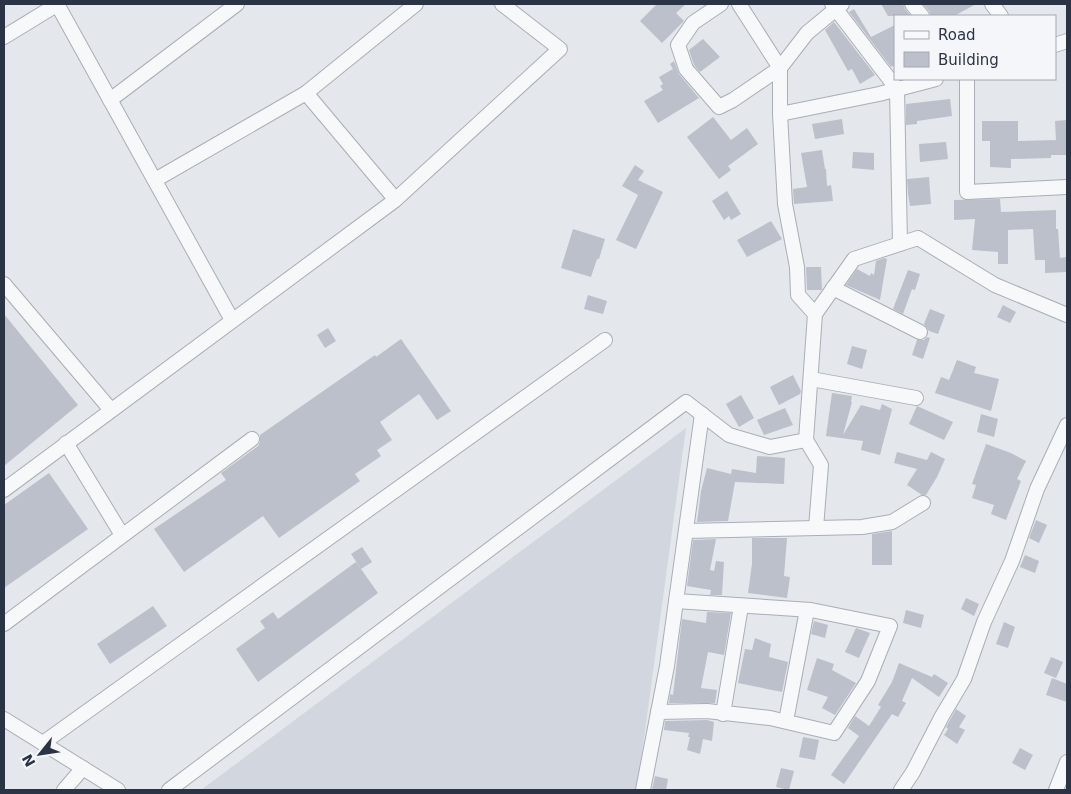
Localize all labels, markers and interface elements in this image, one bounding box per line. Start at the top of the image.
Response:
legend [894,15,1056,80]
text: Road [938,26,976,44]
text: Building [938,51,999,69]
north arrow [15,729,65,779]
text: N [19,751,39,770]

